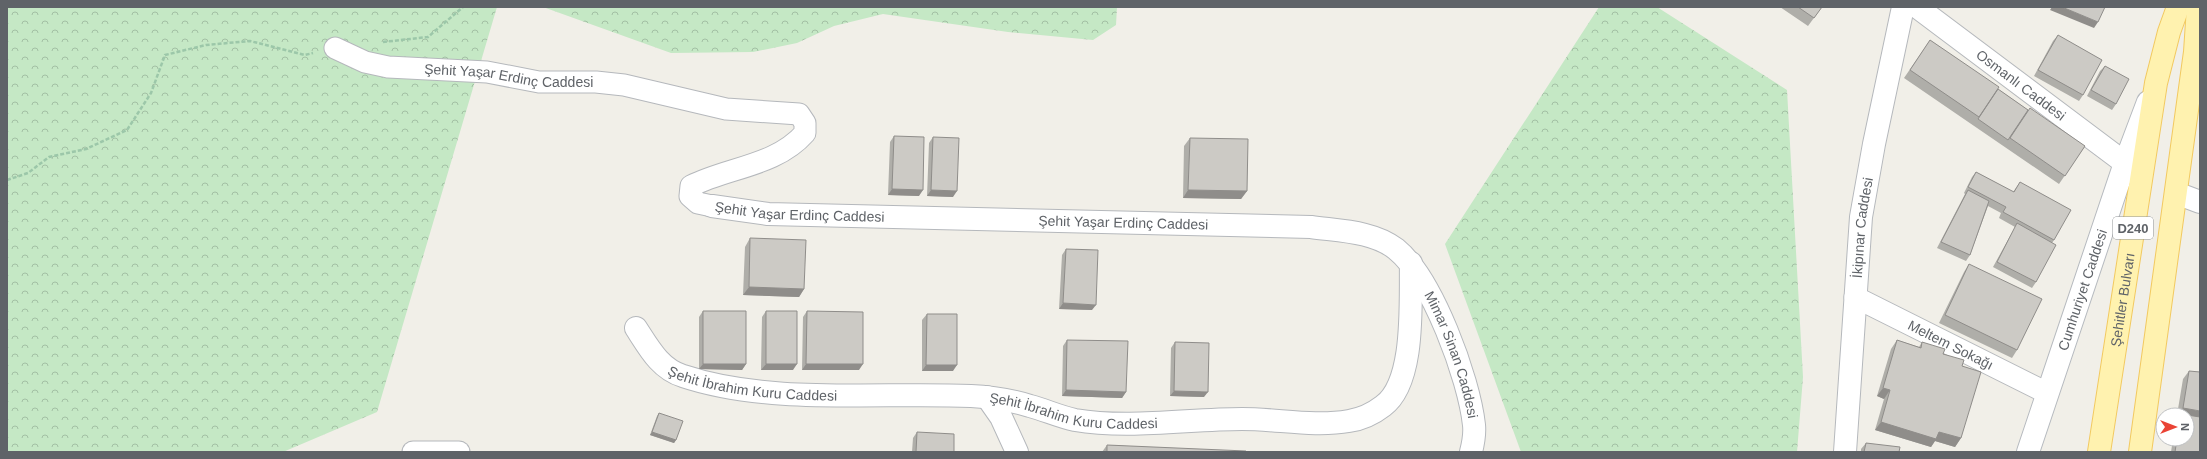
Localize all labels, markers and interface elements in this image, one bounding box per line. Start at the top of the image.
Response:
street label: Osmanlı Caddesi [1973,46,2069,124]
street label: Şehit Yaşar Erdinç Caddesi [424,61,593,90]
street label: İkipınar Caddesi [1848,176,1876,279]
street label: Şehit Yaşar Erdinç Caddesi [714,198,885,225]
street label: Şehit Yaşar Erdinç Caddesi [1038,212,1209,233]
road number: D240 [2113,217,2153,239]
street label: Cumhuriyet Caddesi [2055,227,2110,353]
street label: Şehitler Bulvarı [2107,252,2138,348]
street label: Mimar Sinan Caddesi [1421,288,1481,419]
street label: Meltem Sokağı [1905,317,1996,373]
street label: Şehit İbrahim Kuru Caddesi [665,362,837,404]
street label: Şehit İbrahim Kuru Caddesi [989,390,1158,432]
north arrow [2155,407,2195,447]
text: N [2179,423,2191,431]

